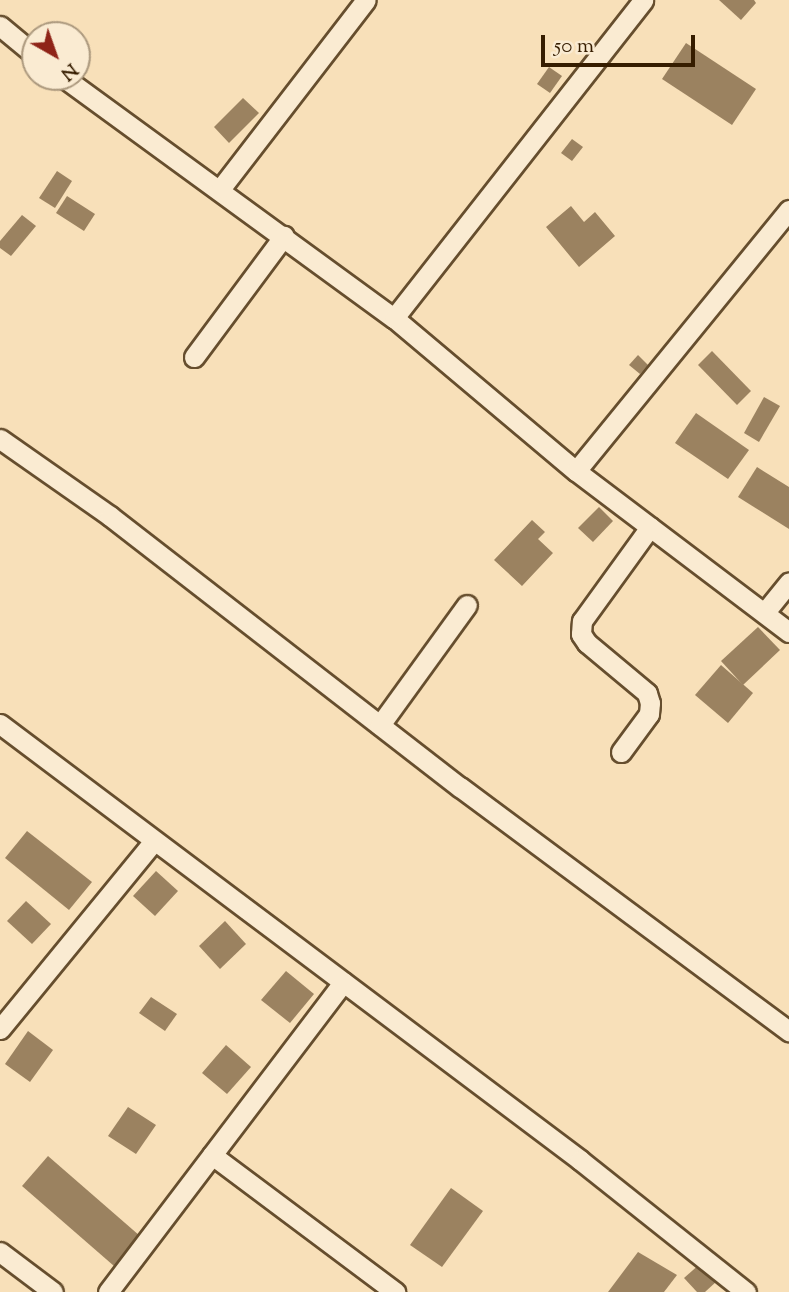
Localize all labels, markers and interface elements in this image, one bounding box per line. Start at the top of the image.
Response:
north arrow [21,21,91,91]
scale bar [544,21,698,65]
text: 50 m [554,32,594,62]
text: N [54,56,83,86]

